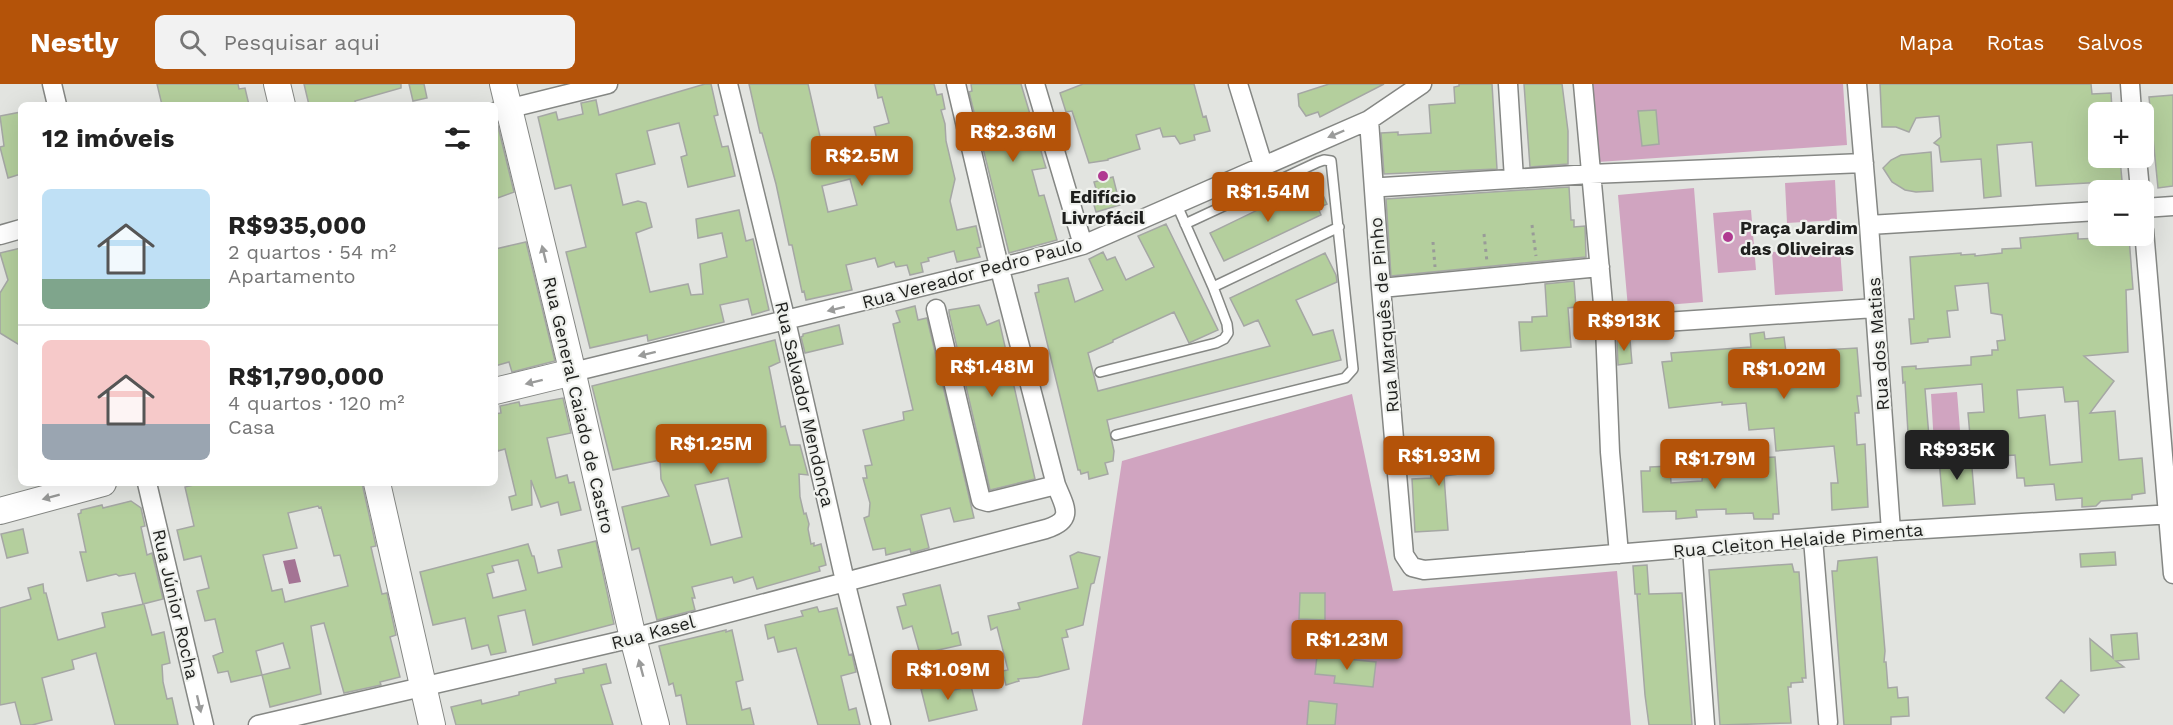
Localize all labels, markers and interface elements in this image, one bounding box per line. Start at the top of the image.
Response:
search box [155,15,575,69]
text: Nestly [30,26,119,59]
icon: search [176,26,209,59]
text: Pesquisar aqui [224,30,380,55]
text: Mapa [1899,30,1953,55]
text: Rotas [1986,30,2044,55]
text: Salvos [2077,30,2143,55]
map controls [2088,102,2154,246]
button: + [2088,102,2154,168]
pin: R$2.36M [958,112,1068,163]
text: R$2.36M [970,119,1056,143]
icon: filters [441,122,474,155]
text: 12 imóveis [42,123,174,153]
one-way arrow [1326,129,1344,139]
pin: R$2.5M [813,136,911,187]
text: R$2.5M [825,143,899,167]
marker: Edifício Livrofácil [1096,169,1110,183]
pin: R$1.54M [1213,172,1323,223]
text: R$1.54M [1226,179,1310,203]
button: − [2088,180,2154,246]
place label: Edifício Livrofácil [1061,186,1145,228]
text: R$935,000 [228,210,367,240]
icon: home [90,213,162,285]
street label: Rua Marquês de Pinho [1365,216,1403,414]
place label: Praça Jardim das Oliveiras [1740,217,1858,259]
marker: Praça Jardim das Oliveiras [1721,230,1735,244]
street label: Rua Vereador Pedro Paulo [860,233,1084,313]
text: 2 quartos · 54 m² [228,240,396,264]
one-way arrow [538,244,548,263]
text: Apartamento [228,264,356,288]
street label: Rua General Caiado de Castro [539,275,619,535]
street label: Rua dos Matias [1863,277,1893,411]
street label: Rua Salvador Mendonça [771,299,839,509]
pin: R$913K [1575,301,1673,352]
one-way arrow [827,304,845,314]
text: R$913K [1587,308,1661,332]
pin: R$1.48M [937,347,1047,398]
pin: R$1.02M [1729,349,1839,400]
one-way arrow [637,350,656,360]
text: R$1.48M [950,354,1034,378]
text: R$1.02M [1742,356,1826,380]
text: R$1,790,000 [228,361,384,391]
icon: home [90,364,162,436]
one-way arrow [525,377,543,387]
text: 4 quartos · 120 m² [228,391,405,415]
text: Casa [228,415,275,439]
pin: R$1.25M [656,424,766,475]
pin: R$935K [1908,430,2006,481]
text: R$1.25M [670,431,752,455]
pin: R$1.93M [1384,436,1494,487]
text: R$935K [1919,437,1995,461]
pin: R$1.79M [1660,439,1770,490]
text: R$1.93M [1397,443,1481,467]
text: R$1.79M [1674,446,1756,470]
one-way arrow [42,493,60,502]
street label: Rua Cleiton Helaide Pimenta [1672,519,1924,561]
street label: Rua Júnior Rocha [149,527,203,681]
street label: Rua Kasel [609,611,698,653]
pin: R$1.23M [1292,620,1402,671]
text: R$1.23M [1306,627,1389,651]
pin: R$1.09M [893,650,1003,701]
text: R$1.09M [906,657,990,681]
one-way arrow [635,659,645,678]
one-way arrow [194,694,204,713]

